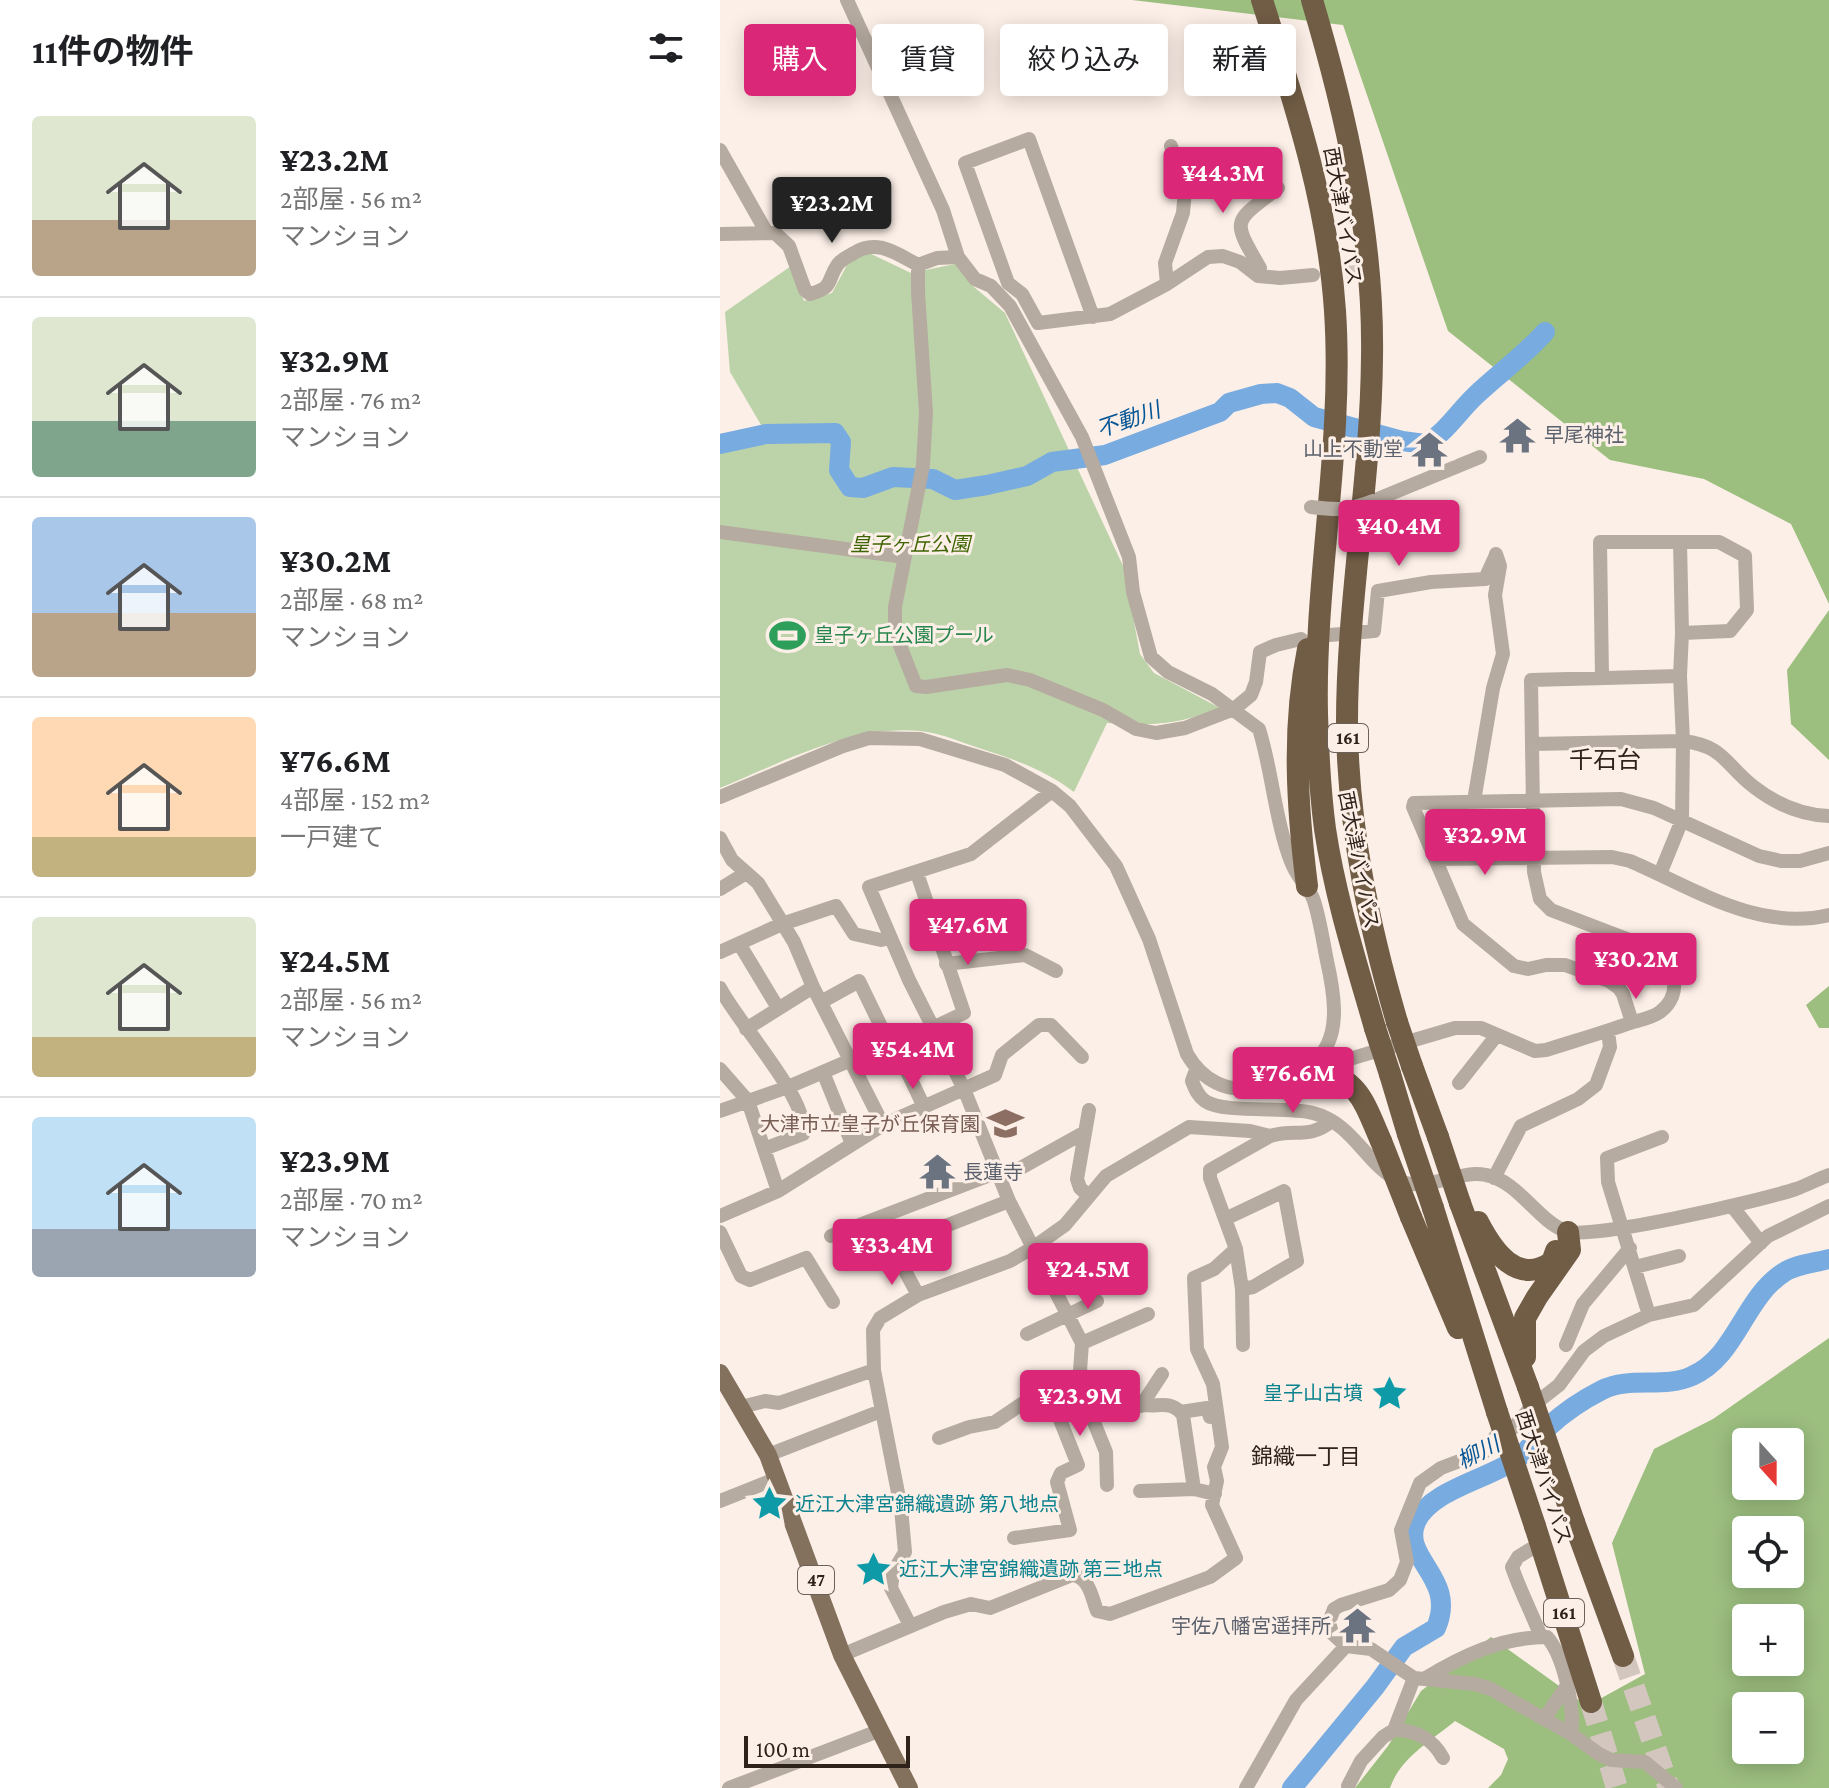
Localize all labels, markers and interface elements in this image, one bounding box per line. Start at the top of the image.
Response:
chip: 購入 [744,24,856,96]
chip: 賃貸 [872,24,984,96]
chip: 絞り込み [1000,24,1168,96]
chip: 新着 [1184,24,1296,96]
icon: filters [644,26,688,70]
text: 11件の物件 [32,33,193,70]
text: ¥23.2M [280,141,389,178]
street label: 西大津バイパス [1320,145,1366,287]
pin: ¥44.3M [1158,147,1288,215]
icon: home [96,148,192,244]
text: ¥44.3M [1181,158,1265,187]
pin: ¥23.2M [767,177,897,245]
text: 2部屋 · 56 m² [280,185,422,214]
text: ¥23.2M [790,188,874,217]
text: マンション [280,222,410,251]
text: ¥32.9M [280,342,389,379]
icon: home [96,349,192,445]
text: 2部屋 · 76 m² [280,386,421,415]
water label: 不動川 [1093,396,1165,442]
temple icon: 早尾神社 [1499,416,1537,454]
text: マンション [280,423,410,452]
place label: 早尾神社 [1544,424,1624,446]
temple icon: 山上不動堂 [1410,430,1448,468]
place label: 山上不動堂 [1303,438,1403,460]
pin: ¥40.4M [1334,500,1464,568]
text: ¥40.4M [1356,511,1442,540]
park label: 皇子ヶ丘公園 [850,533,973,555]
text: ¥30.2M [280,542,391,579]
icon: home [96,549,192,645]
text: 2部屋 · 68 m² [280,586,424,615]
sports icon: 皇子ヶ丘公園プール [769,616,807,654]
text: マンション [280,623,410,652]
place label: 皇子ヶ丘公園プール [814,624,994,646]
road number: 161 [1328,724,1368,752]
text: ¥76.6M [280,742,391,779]
district label: 千石台 [1569,746,1641,773]
icon: home [96,749,192,845]
text: 4部屋 · 152 m² [280,786,430,815]
street label: 西大津バイパス [1335,789,1383,931]
pin: ¥32.9M [1420,809,1550,877]
text: ¥32.9M [1443,820,1527,849]
text: 一戸建て [280,823,384,852]
pin: ¥47.6M [903,899,1033,967]
text: ¥47.6M [928,910,1008,939]
pin: ¥30.2M [1571,933,1701,1001]
text: ¥24.5M [280,942,390,979]
text: ¥30.2M [1593,944,1679,973]
icon: home [96,949,192,1045]
text: 2部屋 · 56 m² [280,986,422,1015]
text: マンション [280,1023,410,1052]
pin: ¥54.4M [848,1023,978,1091]
text: ¥54.4M [871,1034,955,1063]
pin: ¥76.6M [1228,1047,1358,1115]
text: ¥76.6M [1251,1058,1335,1087]
school or university icon: 大津市立皇子が丘保育園 [987,1105,1025,1143]
place label: 大津市立皇子が丘保育園 [760,1113,980,1135]
text: ¥23.9M [280,1142,390,1179]
icon: home [96,1149,192,1245]
temple icon: 長蓮寺 [918,1153,956,1191]
place label: 長蓮寺 [963,1161,1023,1183]
text: 2部屋 · 70 m² [280,1186,423,1215]
pin: ¥33.4M [827,1219,957,1287]
text: マンション [280,1223,410,1252]
text: ¥33.4M [851,1230,933,1259]
pin: ¥24.5M [1023,1243,1153,1311]
text: ¥24.5M [1046,1254,1130,1283]
pin: ¥23.9M [1015,1370,1145,1438]
place icon: 皇子山古墳 [1370,1374,1408,1412]
text: ¥23.9M [1038,1381,1122,1410]
place label: 皇子山古墳 [1263,1382,1363,1404]
street label: 西大津バイパス [1512,1407,1576,1547]
north arrow [1732,1428,1804,1500]
map controls [1732,1428,1804,1764]
water label: 柳川 [1453,1430,1505,1474]
district label: 錦織一丁目 [1251,1444,1361,1469]
place icon: 近江大津宮錦織遺跡 第八地点 [750,1485,788,1523]
place label: 近江大津宮錦織遺跡 第八地点 [795,1493,1059,1515]
button: locate [1732,1516,1804,1588]
place icon: 近江大津宮錦織遺跡 第三地点 [854,1550,892,1588]
place label: 近江大津宮錦織遺跡 第三地点 [899,1558,1163,1580]
road number: 47 [798,1566,834,1594]
road number: 161 [1544,1599,1584,1627]
button: + [1732,1604,1804,1676]
temple icon: 宇佐八幡宮遥拝所 [1338,1607,1376,1645]
place label: 宇佐八幡宮遥拝所 [1171,1615,1331,1637]
button: − [1732,1692,1804,1764]
scale bar [744,1732,910,1768]
text: 100 m [756,1737,810,1762]

